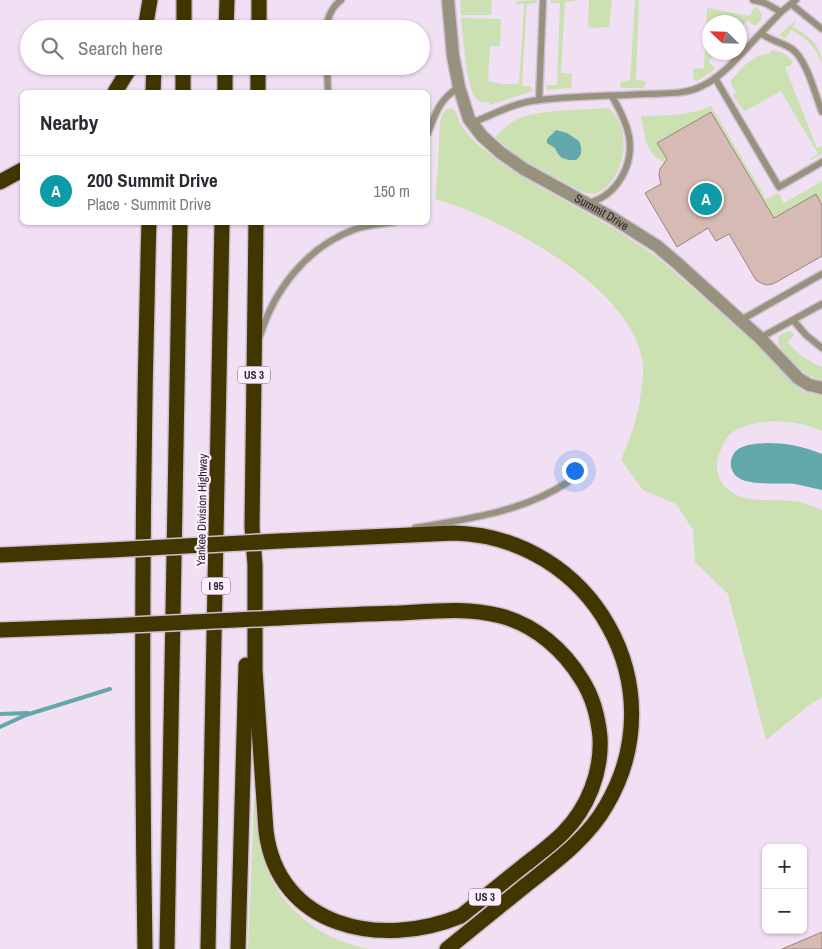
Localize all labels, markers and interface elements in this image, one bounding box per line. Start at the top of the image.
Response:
north arrow [702,15,747,60]
search box [20,20,430,75]
icon: search [38,34,66,62]
text: Search here [78,35,163,61]
text: Nearby [40,108,98,137]
text: 200 Summit Drive [87,167,218,193]
text: A [51,180,61,202]
text: 150 m [374,180,410,202]
pin: A [690,180,722,218]
street label: Summit Drive [571,190,632,234]
text: Place · Summit Drive [87,193,211,215]
road number: US 3 [238,366,270,384]
street label: Yankee Division Highway [193,454,211,566]
your location [562,458,588,484]
road number: I 95 [202,578,230,594]
map controls [762,844,807,934]
button: + [762,844,807,889]
road number: US 3 [469,889,501,906]
button: − [762,889,807,934]

